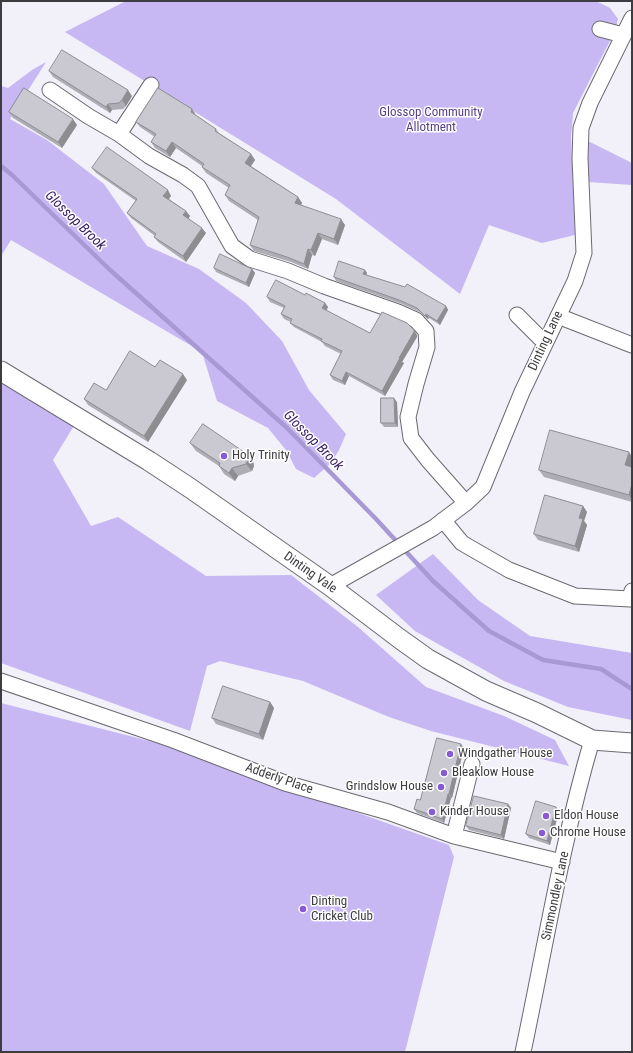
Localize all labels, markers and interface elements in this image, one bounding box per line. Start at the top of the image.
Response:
park label: Glossop Community Allotment [379,105,483,136]
water label: Glossop Brook [41,188,109,254]
street label: Dinting Lane [525,309,567,373]
water label: Glossop Brook [279,407,347,475]
place label: Holy Trinity [232,448,290,464]
marker: Holy Trinity [219,451,229,461]
street label: Dinting Vale [280,549,340,597]
place label: Windgather House [458,746,552,762]
marker: Windgather House [445,749,455,759]
street label: Adderly Place [243,760,315,798]
place label: Bleaklow House [452,765,534,781]
marker: Bleaklow House [439,768,449,778]
place label: Grindslow House [346,779,433,795]
marker: Grindslow House [436,782,446,792]
place label: Kinder House [440,804,509,820]
marker: Kinder House [427,807,437,817]
place label: Eldon House [554,808,619,824]
marker: Eldon House [541,811,551,821]
place label: Chrome House [550,825,626,841]
marker: Chrome House [537,828,547,838]
street label: Simmondley Lane [539,850,573,942]
place label: Dinting Cricket Club [311,894,373,925]
marker: Dinting Cricket Club [298,904,308,914]

